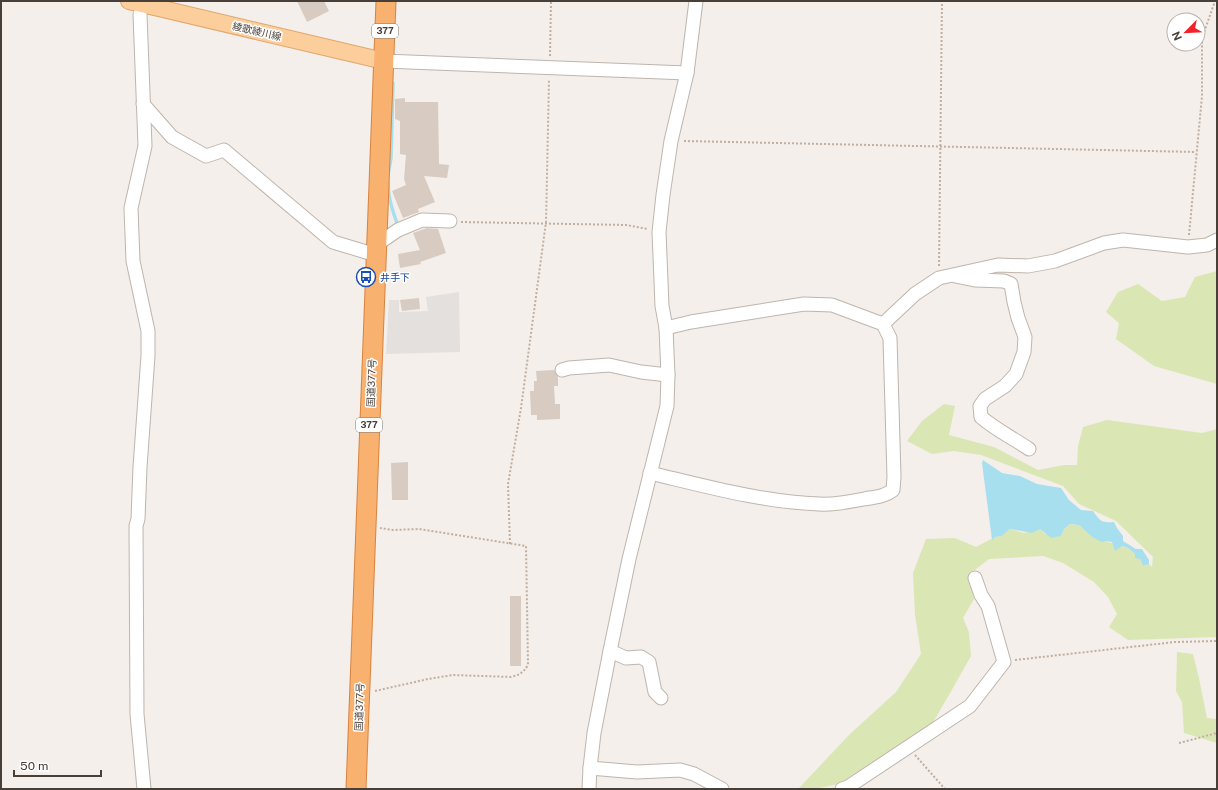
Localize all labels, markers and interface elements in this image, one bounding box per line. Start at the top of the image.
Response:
north arrow [1166,12,1206,52]
street label: 綾歌綾川線 [231,20,283,42]
road number: 377 [372,24,398,38]
text: N [1170,30,1184,42]
bus stop icon: 井手下 [355,266,377,288]
place label: 井手下 [380,271,410,283]
street label: 国道377号 [364,359,378,407]
road number: 377 [356,418,382,432]
street label: 国道377号 [352,683,366,731]
scale bar [14,752,101,778]
text: 50 m [20,759,48,773]

